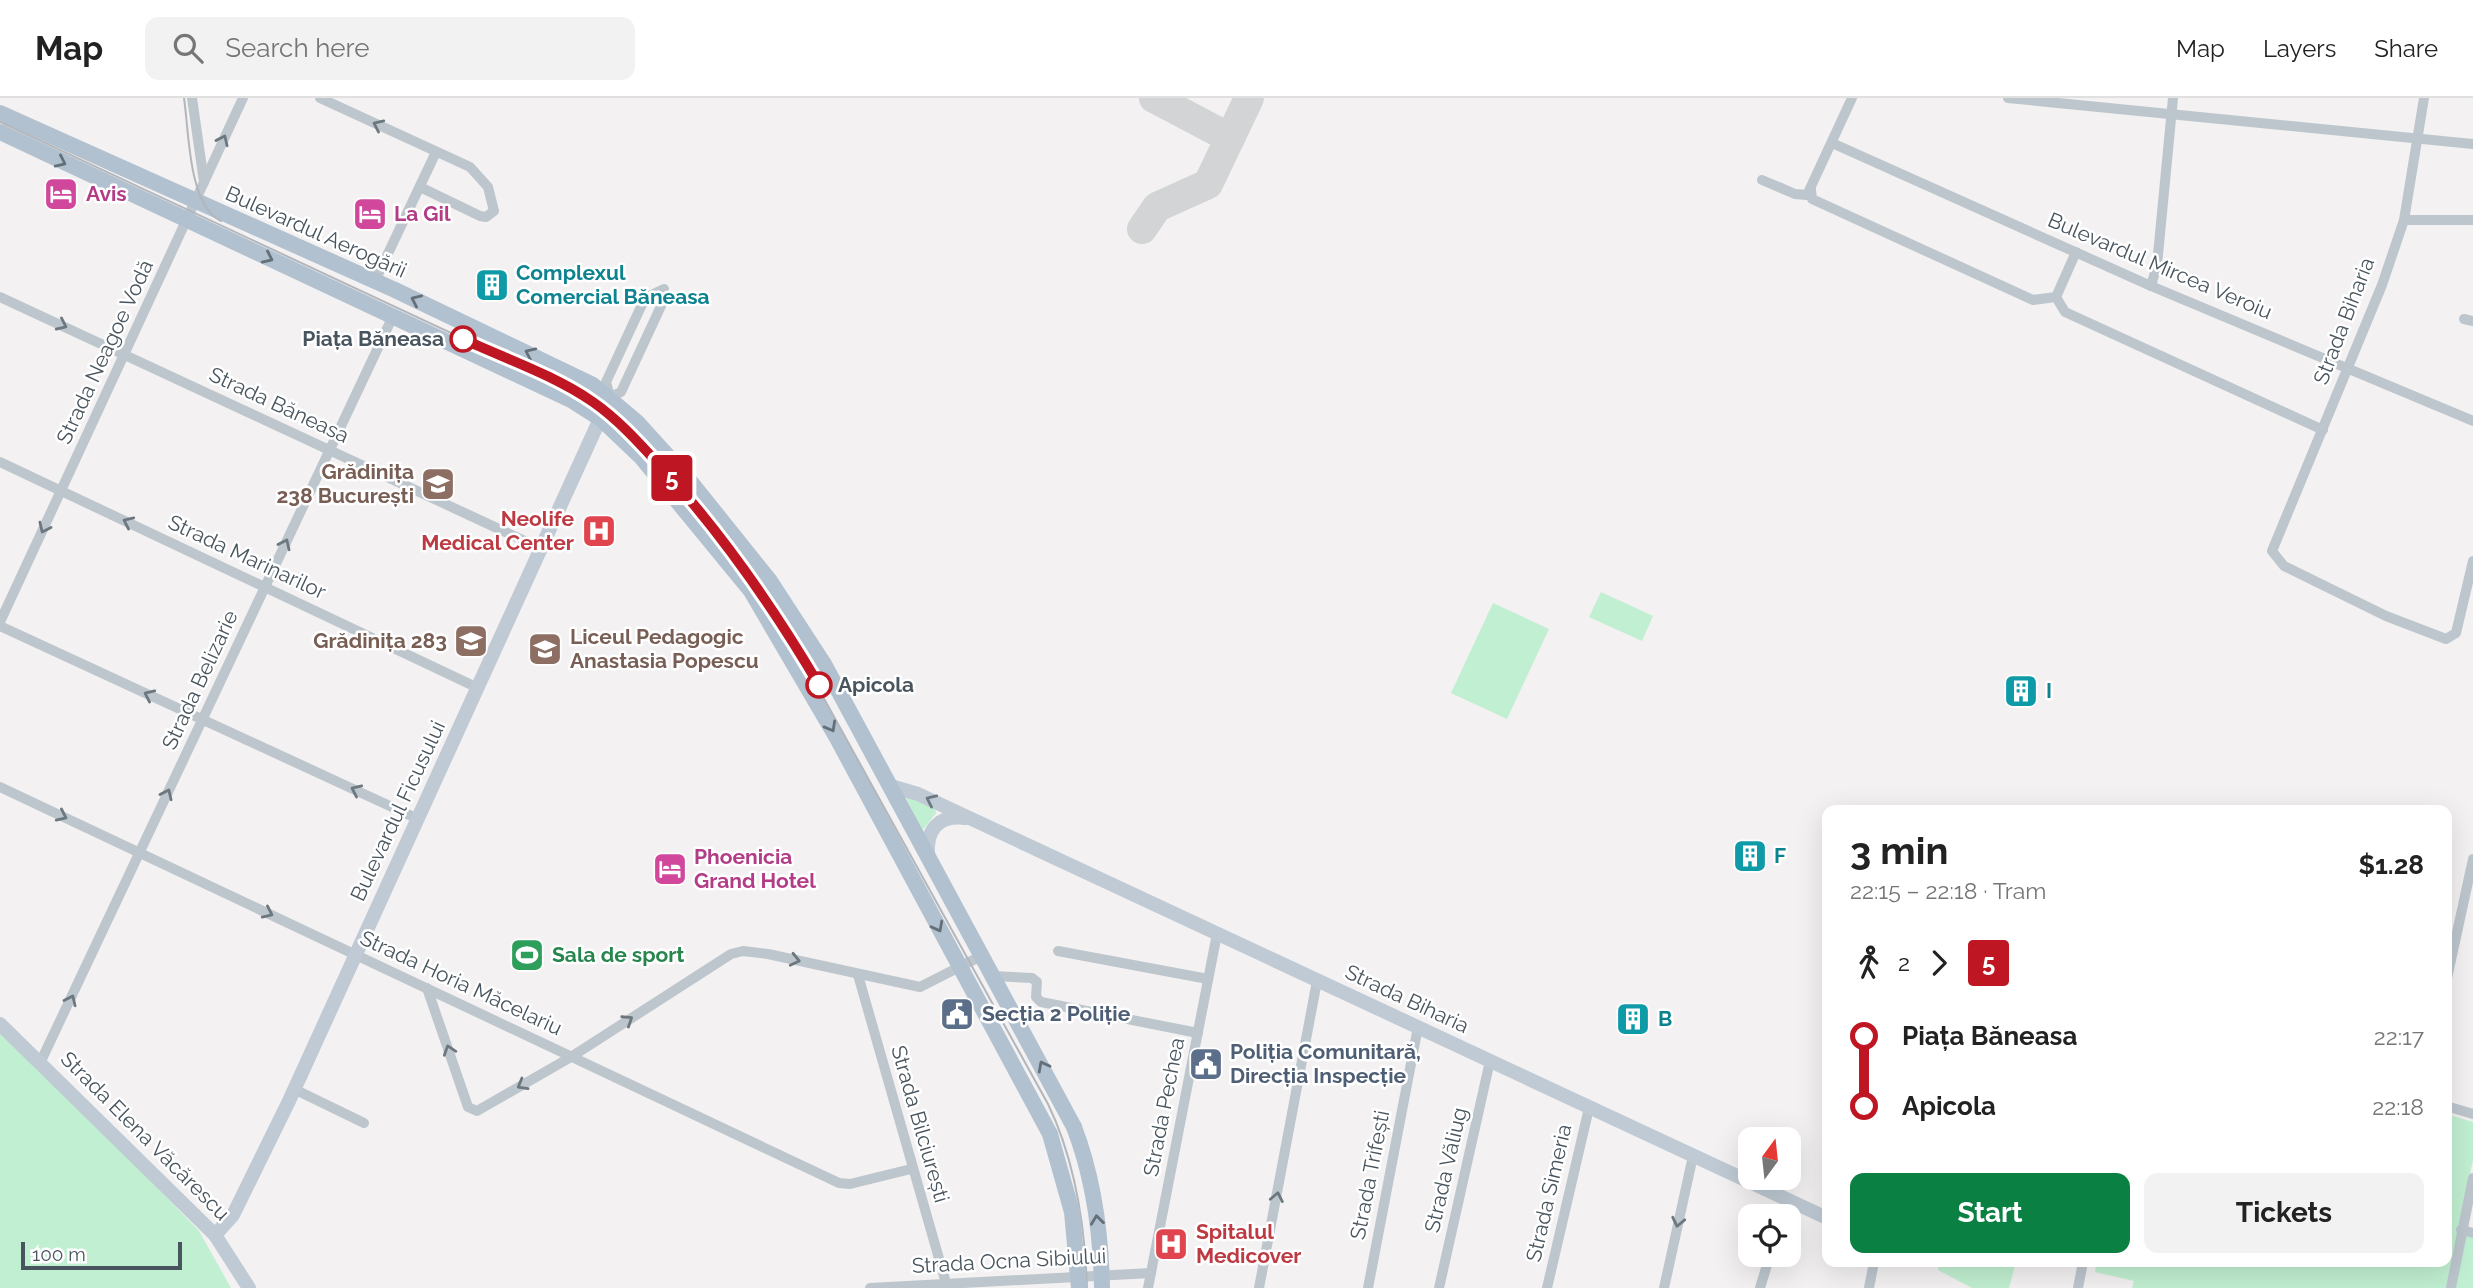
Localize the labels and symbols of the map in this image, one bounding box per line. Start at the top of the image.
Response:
one-way arrow [373,119,385,133]
one-way arrow [215,135,229,147]
one-way arrow [54,153,67,167]
hotel icon: Avis [42,175,80,213]
street label: Bulevardul Aerogării [222,180,411,283]
place label: Avis [86,181,127,206]
hotel icon: La Gil [351,195,389,233]
place label: La Gil [394,201,451,226]
street label: Bulevardul Mircea Veroiu [2044,207,2276,324]
one-way arrow [261,249,273,263]
street label: Strada Biharia [2308,254,2379,388]
street label: Strada Neagoe Vodă [51,256,158,448]
place label: Complexul Comercial Băneasa [516,260,710,309]
building icon: Complexul Comercial Băneasa [473,266,511,304]
one-way arrow [411,294,423,308]
one-way arrow [55,317,67,331]
place label: Piața Băneasa [302,326,444,351]
marker: Piața Băneasa [450,326,476,352]
one-way arrow [525,347,537,361]
street label: Strada Băneasa [205,361,353,448]
line badge: 5 [649,455,695,501]
place label: Grădinița 238 București [276,459,414,508]
school or university icon: Grădinița 238 București [419,465,457,503]
place label: Neolife Medical Center [421,506,574,555]
street label: Strada Marinarilor [164,509,331,604]
hospital icon: Neolife Medical Center [580,512,618,550]
one-way arrow [123,517,136,531]
one-way arrow [38,521,52,533]
one-way arrow [277,539,291,551]
street label: Strada Belizarie [156,606,243,753]
school or university icon: Grădinița 283 [452,622,490,660]
place label: Liceul Pedagogic Anastasia Popescu [570,624,759,673]
place label: Grădinița 283 [313,628,447,653]
school or university icon: Liceul Pedagogic Anastasia Popescu [526,630,564,668]
marker: Apicola [806,672,832,698]
place label: Apicola [838,672,914,697]
building icon: I [2002,672,2040,710]
place label: I [2046,678,2052,703]
one-way arrow [144,689,156,703]
street label: Bulevardul Ficusului [345,717,450,905]
one-way arrow [823,720,836,732]
one-way arrow [351,784,363,798]
one-way arrow [159,789,173,801]
one-way arrow [926,795,938,809]
one-way arrow [55,808,67,822]
building icon: F [1731,837,1769,875]
place label: F [1774,843,1786,868]
place label: Phoenicia Grand Hotel [694,844,816,893]
hotel icon: Phoenicia Grand Hotel [651,850,689,888]
one-way arrow [261,904,273,918]
one-way arrow [930,920,944,933]
street label: Strada Horia Măcelariu [356,925,566,1040]
sports icon: Sala de sport [508,936,546,974]
place label: Sala de sport [552,942,684,967]
one-way arrow [789,952,801,966]
street label: Strada Biharia [1341,959,1473,1038]
one-way arrow [63,995,77,1007]
public building icon: Secția 2 Poliție [938,995,976,1033]
building icon: B [1614,1000,1652,1038]
place label: Secția 2 Poliție [982,1001,1131,1026]
place label: B [1658,1006,1672,1031]
one-way arrow [621,1015,634,1028]
street label: Strada Pechea [1138,1035,1189,1178]
place label: Poliția Comunitară, Direcția Inspecție [1230,1039,1421,1088]
street label: Strada Bilciurești [886,1042,955,1205]
one-way arrow [443,1044,457,1056]
public building icon: Poliția Comunitară, Direcția Inspecție [1187,1045,1225,1083]
street label: Strada Elena Văcărescu [56,1046,235,1225]
one-way arrow [1038,1061,1051,1073]
one-way arrow [517,1077,530,1090]
street label: Strada Văliug [1419,1105,1472,1235]
street label: Strada Trifești [1345,1108,1394,1242]
street label: Strada Simeria [1521,1122,1577,1264]
north arrow [1738,1127,1801,1190]
one-way arrow [1268,1191,1283,1203]
one-way arrow [1090,1214,1105,1226]
one-way arrow [1672,1216,1687,1228]
place label: Spitalul Medicover [1196,1219,1301,1268]
hospital icon: Spitalul Medicover [1152,1225,1190,1263]
scale bar [21,1239,182,1271]
street label: Strada Ocna Sibiului [911,1243,1107,1278]

